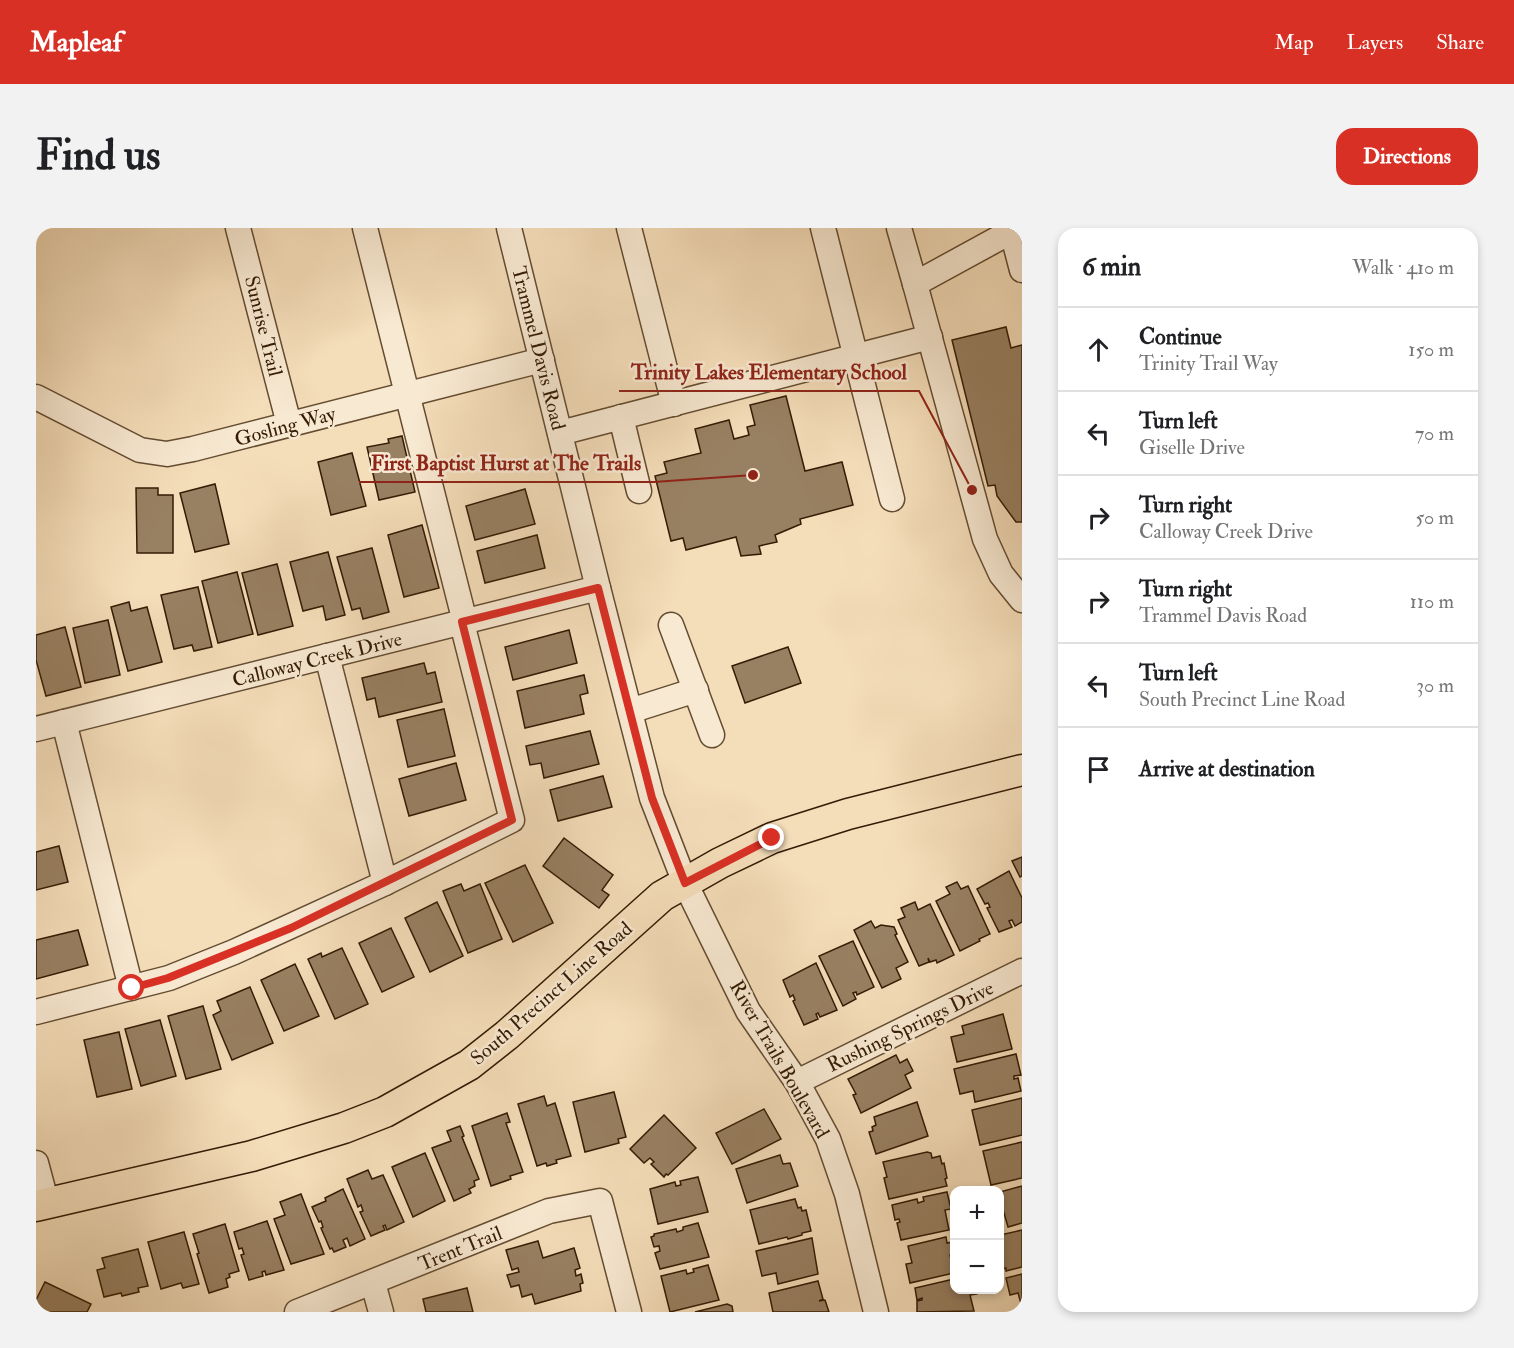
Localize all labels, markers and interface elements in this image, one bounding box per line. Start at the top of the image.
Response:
text: Mapleaf [30,25,122,60]
text: Map [1274,29,1314,56]
text: Layers [1347,29,1403,56]
text: Share [1436,29,1484,56]
button: Directions [1336,128,1478,185]
text: Find us [36,130,160,182]
text: 6 min [1082,251,1141,283]
text: Walk · 410 m [1352,255,1454,280]
street label: Trammel Davis Road [506,264,571,433]
street label: Sunrise Trail [239,273,288,379]
text: Continue [1139,323,1222,351]
icon: ahead [1082,333,1115,366]
text: 150 m [1408,337,1454,362]
text: Trinity Trail Way [1139,351,1278,376]
callout: Trinity Lakes Elementary School [619,352,919,391]
text: Trinity Lakes Elementary School [630,359,908,386]
street label: Gosling Way [232,401,339,452]
text: Turn left [1139,407,1218,435]
icon: left [1082,417,1115,450]
text: 70 m [1415,421,1454,446]
text: Giselle Drive [1139,435,1245,460]
callout: First Baptist Hurst at The Trails [359,443,654,482]
text: First Baptist Hurst at The Trails [371,450,641,477]
text: Turn right [1139,491,1232,519]
icon: right [1082,501,1115,534]
text: 50 m [1415,505,1454,530]
text: Calloway Creek Drive [1139,519,1313,544]
text: Turn right [1139,575,1232,603]
icon: right [1082,585,1115,618]
text: 110 m [1410,589,1454,614]
text: Trammel Davis Road [1139,603,1307,628]
street label: Calloway Creek Drive [230,626,405,693]
text: Turn left [1139,659,1218,687]
icon: left [1082,669,1115,702]
text: 30 m [1416,673,1454,698]
text: South Precinct Line Road [1139,687,1345,712]
icon: arrive [1082,753,1115,786]
text: Arrive at destination [1139,755,1315,783]
route end [758,824,784,850]
street label: South Precinct Line Road [465,916,638,1071]
route start [118,974,144,1000]
street label: Rushing Springs Drive [823,975,998,1079]
street label: River Trails Boulevard [724,976,835,1143]
map controls [950,1186,1004,1294]
button: + [950,1186,1004,1240]
street label: Trent Trail [415,1220,506,1277]
button: − [950,1240,1004,1294]

